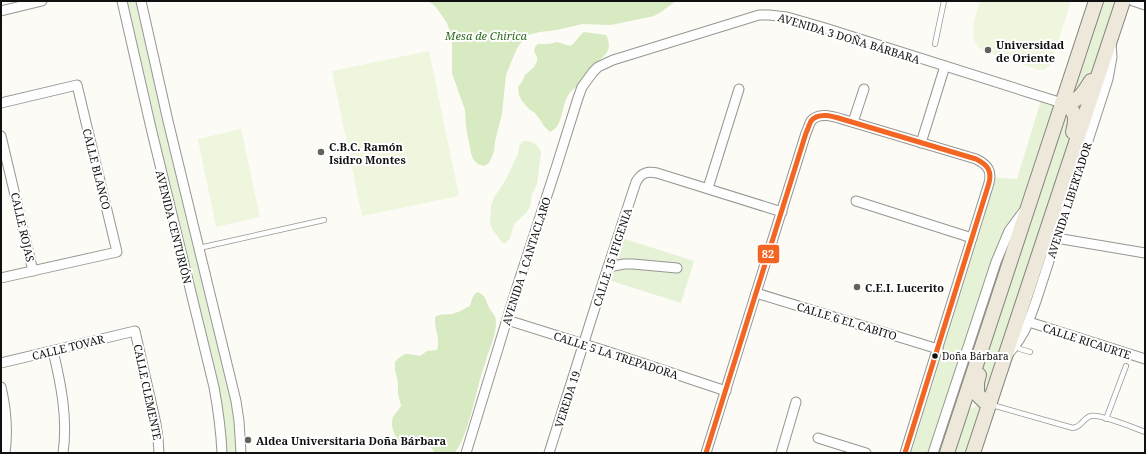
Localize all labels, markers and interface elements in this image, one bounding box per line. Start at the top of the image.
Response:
street label: AVENIDA 3 DOÑA BÁRBARA [776,9,922,67]
park label: Mesa de Chirica [444,28,528,43]
place label: Universidad de Oriente [996,37,1064,65]
marker: Universidad de Oriente [983,45,993,55]
street label: CALLE BLANCO [80,127,114,211]
place label: C.B.C. Ramón Isidro Montes [329,139,406,167]
street label: AVENIDA LIBERTADOR [1043,139,1095,260]
marker: C.B.C. Ramón Isidro Montes [316,147,326,157]
street label: AVENIDA CENTURIÓN [153,169,196,286]
street label: CALLE ROJAS [8,191,38,263]
street label: AVENIDA 1 CANTACLARO [498,195,554,327]
street label: CALLE 15 IFIGENIA [589,206,635,308]
line badge: 82 [757,244,780,264]
text: 82 [762,246,774,261]
place label: C.E.I. Lucerito [865,280,944,295]
marker: C.E.I. Lucerito [852,282,862,292]
street label: CALLE 6 EL CABITO [795,299,899,343]
street label: CALLE RICAURTE [1041,320,1133,362]
street label: CALLE 5 LA TREPADORA [552,328,680,382]
street label: CALLE TOVAR [30,331,106,363]
street label: CALLE CLEMENTE [131,343,166,441]
place label: Doña Bárbara [942,349,1009,363]
marker: Doña Bárbara [930,351,940,361]
street label: VEREDA 19 [551,369,583,429]
place label: Aldea Universitaria Doña Bárbara [256,433,446,448]
marker: Aldea Universitaria Doña Bárbara [243,435,253,445]

